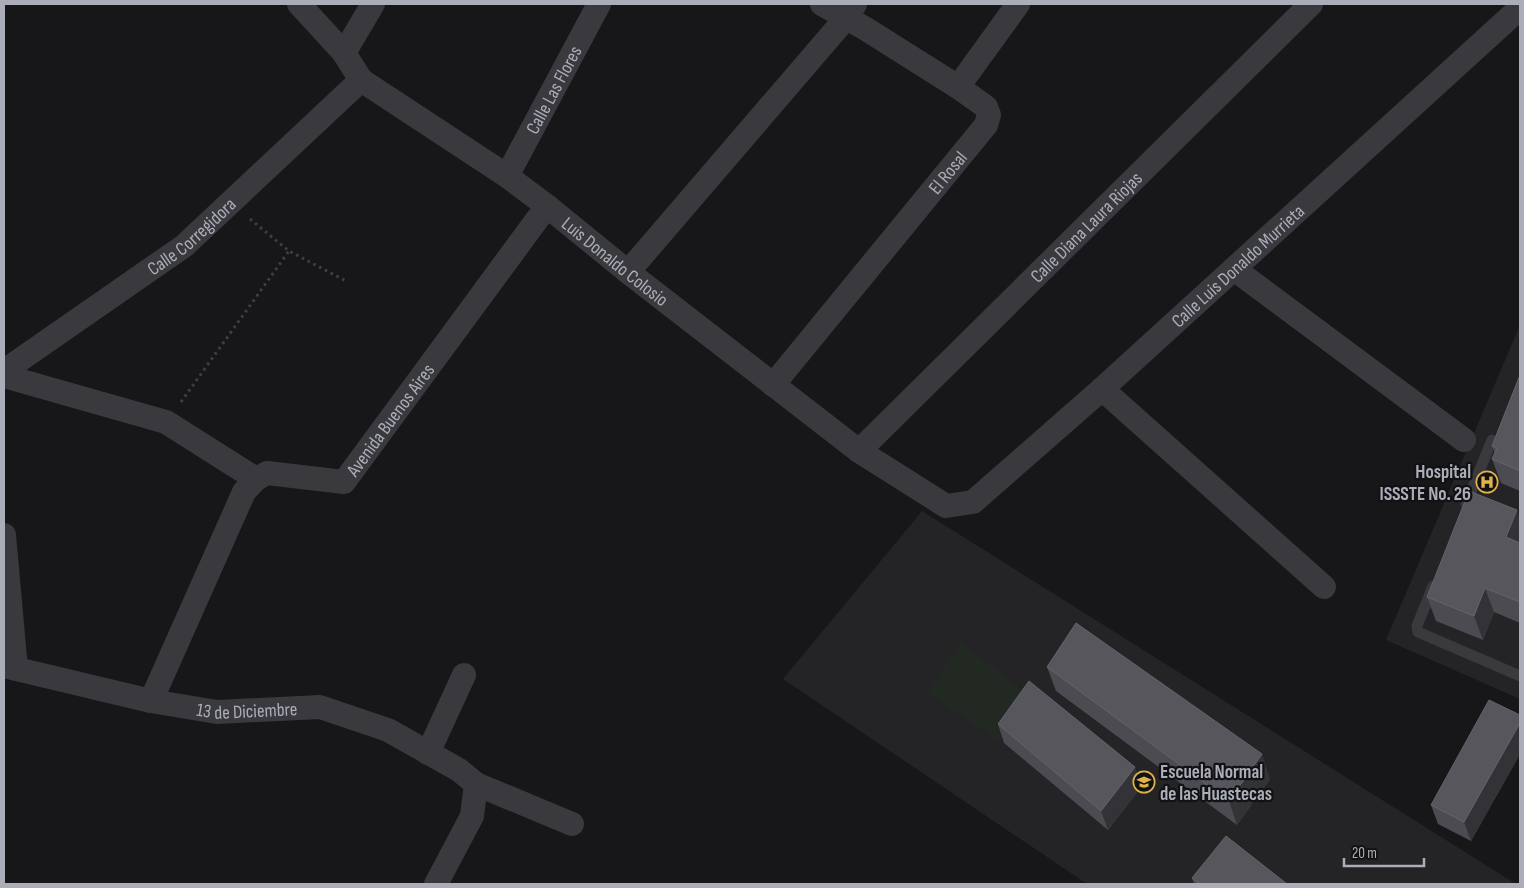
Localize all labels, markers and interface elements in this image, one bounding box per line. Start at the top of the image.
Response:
street label: Calle Las Flores [522,42,588,138]
street label: El Rosal [924,147,973,199]
street label: Calle Diana Laura Riojas [1026,167,1148,288]
street label: Calle Corregidora [143,193,241,281]
street label: Calle Luis Donaldo Murrieta [1167,200,1310,333]
street label: Luis Donaldo Colosio [556,213,672,312]
street label: Avenida Buenos Aires [342,360,440,482]
place label: Hospital ISSSTE No. 26 [1379,461,1471,506]
hospital icon: Hospital ISSSTE No. 26 [1475,470,1499,494]
street label: 13 de Diciembre [195,698,298,725]
place label: Escuela Normal de las Huastecas [1160,761,1272,806]
school or university icon: Escuela Normal de las Huastecas [1132,770,1156,794]
scale bar [1344,836,1424,868]
text: 20 m [1352,844,1377,863]

